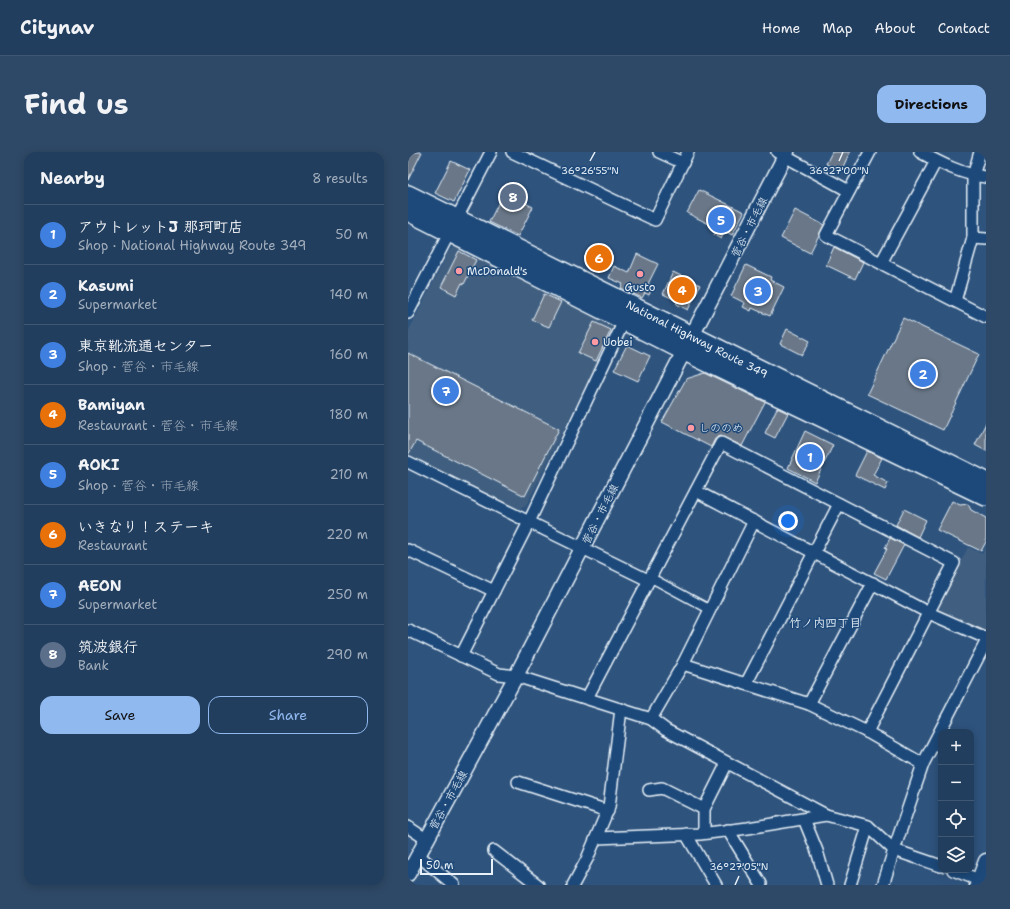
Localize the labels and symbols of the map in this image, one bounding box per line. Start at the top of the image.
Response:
text: 36°26'55"N [561,164,619,177]
text: 36°27'00"N [809,164,869,177]
pin: 8 [500,182,526,212]
street label: 菅谷・市毛線 [728,194,771,260]
pin: 5 [708,205,734,235]
pin: 6 [586,243,612,273]
place label: McDonald's [467,264,527,279]
marker: McDonald's [454,266,464,276]
marker: Gusto [635,269,645,279]
pin: 4 [669,275,695,305]
pin: 3 [745,276,771,306]
place label: Gusto [625,280,656,295]
street label: National Highway Route 349 [623,297,770,382]
place label: Uobei [603,335,633,350]
marker: Uobei [590,337,600,347]
pin: 2 [910,359,936,389]
pin: 7 [433,376,459,406]
place label: しののめ [699,421,743,436]
marker: しののめ [686,423,696,433]
pin: 1 [797,442,823,472]
street label: 菅谷・市毛線 [579,481,622,547]
your location [778,511,798,531]
district label: 竹ノ内四丁目 [789,615,861,631]
street label: 菅谷・市毛線 [426,768,471,833]
scale bar [420,857,493,876]
text: 36°27'05"N [710,860,768,873]

